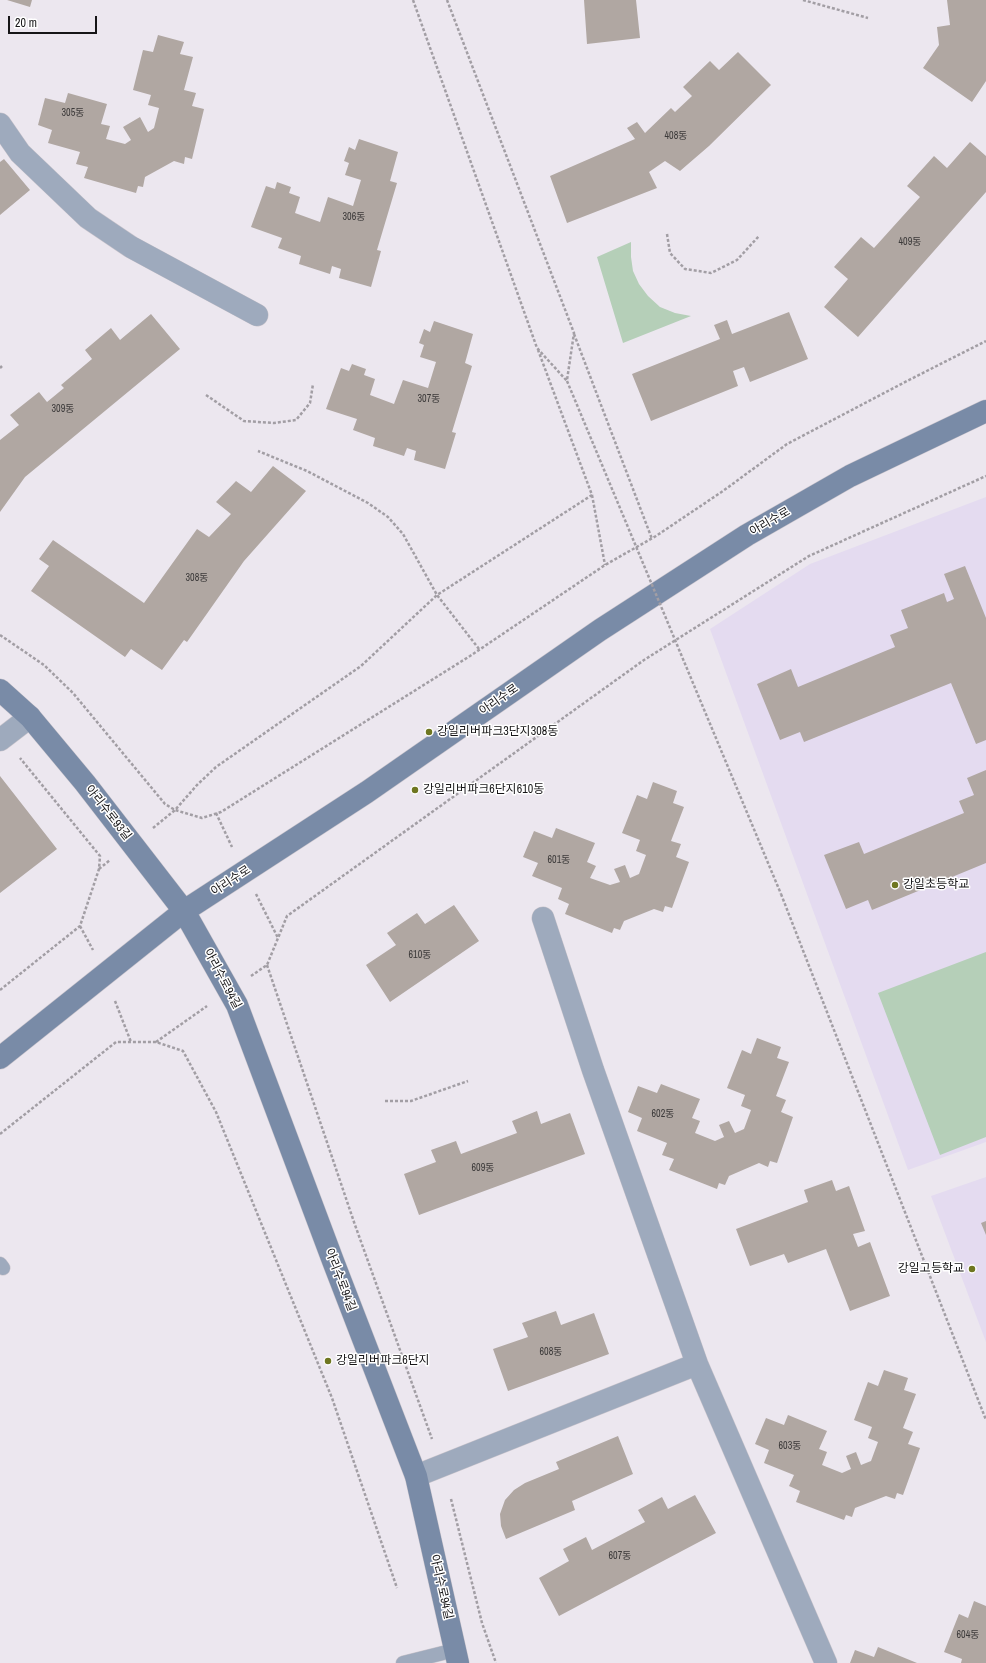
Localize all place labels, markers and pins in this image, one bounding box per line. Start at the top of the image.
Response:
place label: 강일리버파크3단지308동 [437,725,558,739]
marker: 강일리버파크3단지308동 [424,727,434,737]
place label: 강일리버파크6단지610동 [423,783,544,797]
marker: 강일리버파크6단지610동 [410,785,420,795]
place label: 강일초등학교 [903,878,969,892]
marker: 강일초등학교 [890,880,900,890]
place label: 강일고등학교 [898,1262,964,1276]
marker: 강일고등학교 [967,1264,977,1274]
place label: 강일리버파크6단지 [336,1354,430,1368]
marker: 강일리버파크6단지 [323,1356,333,1366]

